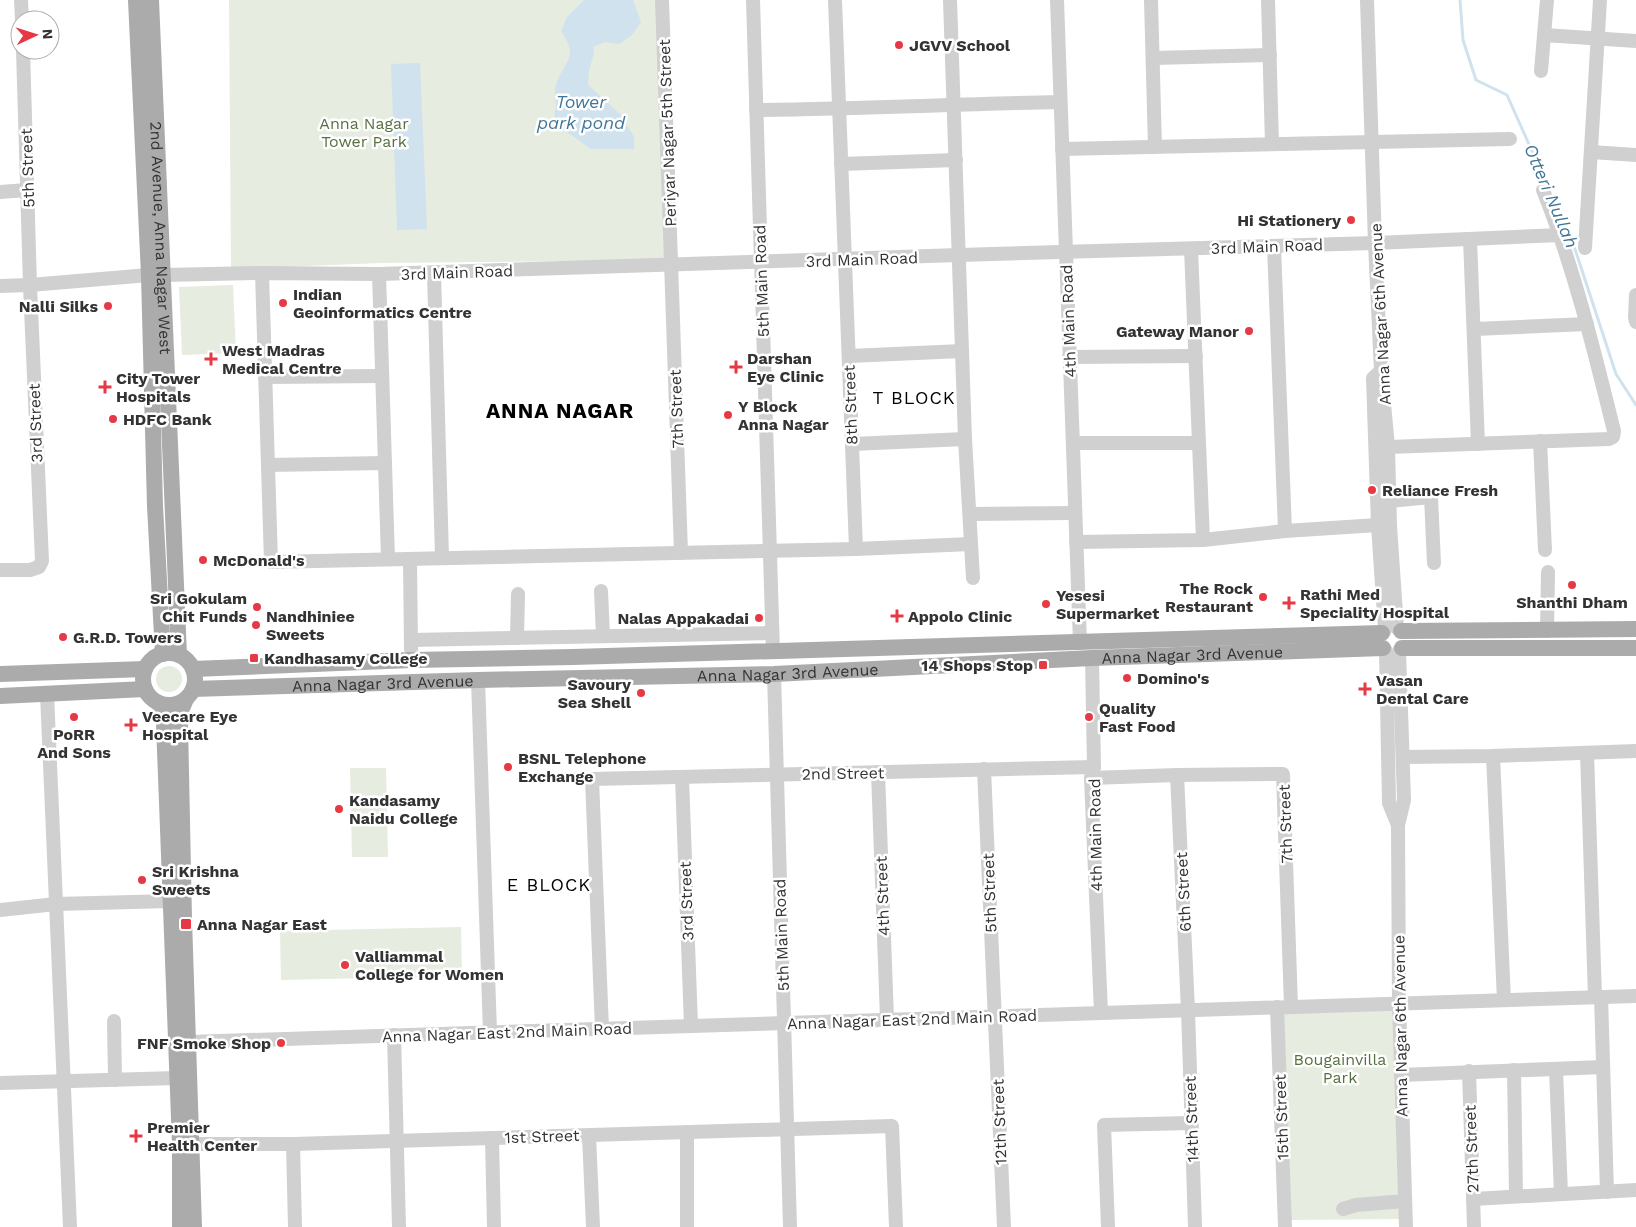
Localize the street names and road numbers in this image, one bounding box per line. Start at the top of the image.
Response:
street label: Periyar Nagar 5th Street [655,39,680,227]
street label: 2nd Avenue, Anna Nagar West [146,121,175,355]
street label: 5th Street [17,128,38,208]
street label: Anna Nagar 6th Avenue [1366,223,1395,405]
street label: 5th Main Road [750,224,773,338]
street label: 3rd Main Road [1211,235,1324,258]
street label: 3rd Main Road [806,248,919,271]
street label: 3rd Main Road [401,261,514,284]
street label: 4th Main Road [1057,264,1080,378]
street label: 8th Street [840,364,861,445]
street label: 7th Street [666,369,687,449]
street label: 3rd Street [25,383,46,463]
street label: Anna Nagar 3rd Avenue [1101,642,1283,668]
street label: Anna Nagar 3rd Avenue [697,660,879,686]
street label: Anna Nagar 3rd Avenue [292,671,474,696]
street label: 2nd Street [801,763,885,784]
street label: 4th Main Road [1085,778,1106,892]
street label: 7th Street [1275,784,1296,864]
street label: 6th Street [1172,851,1195,932]
street label: 5th Street [979,853,1000,933]
street label: 4th Street [872,855,893,936]
street label: 3rd Street [676,861,697,941]
street label: 5th Main Road [770,878,793,992]
street label: Anna Nagar 6th Avenue [1389,935,1412,1117]
street label: Anna Nagar East 2nd Main Road [787,1006,1037,1033]
street label: Anna Nagar East 2nd Main Road [382,1019,632,1046]
street label: 15th Street [1270,1073,1292,1160]
street label: 14th Street [1180,1075,1202,1162]
street label: 12th Street [988,1078,1010,1165]
street label: 27th Street [1460,1104,1483,1193]
street label: 1st Street [504,1126,580,1147]

